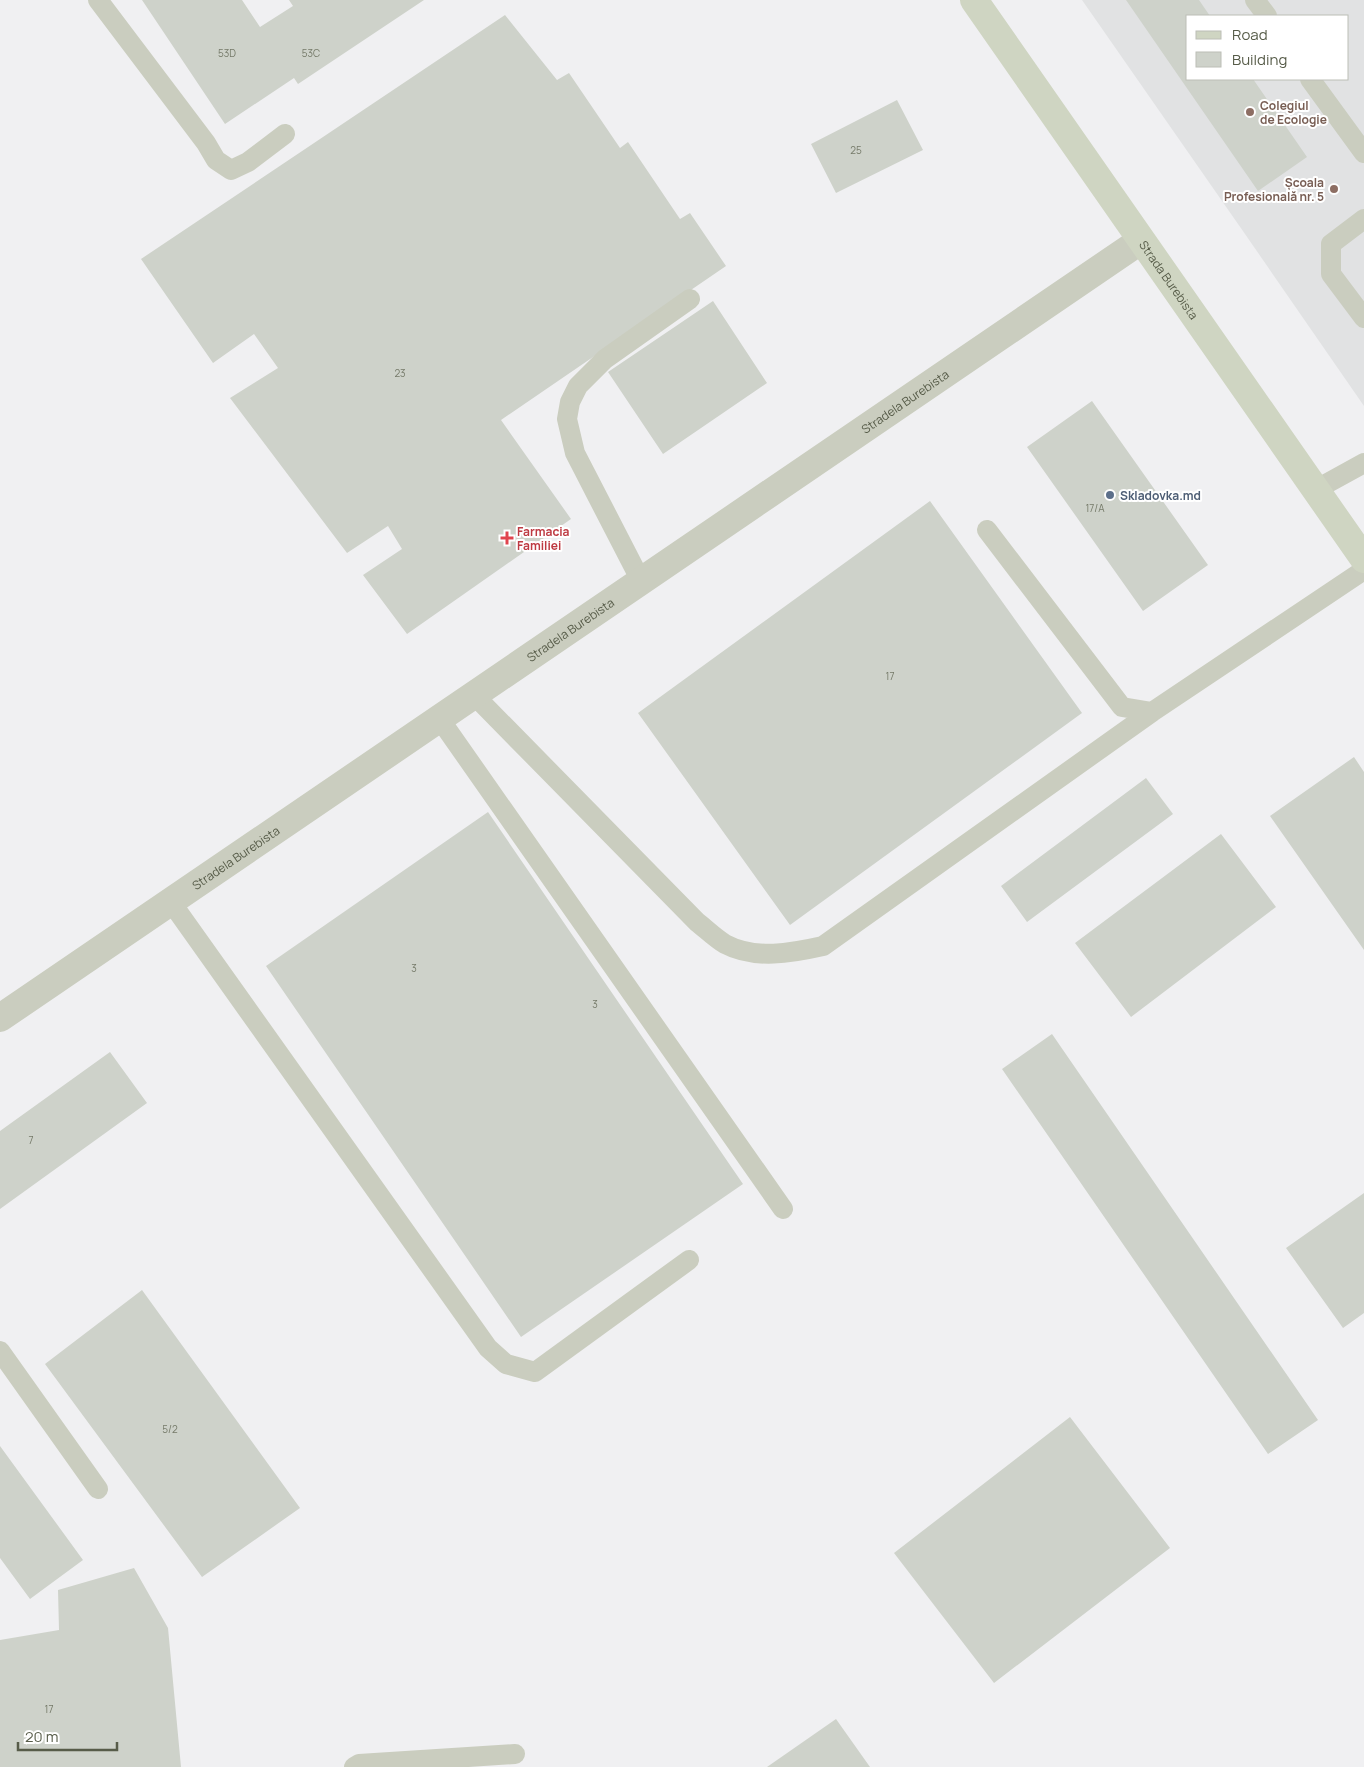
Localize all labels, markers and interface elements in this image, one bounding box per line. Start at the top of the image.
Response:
legend [1186,15,1349,80]
text: Road [1232,24,1268,45]
house number: 53D [218,46,236,60]
house number: 53C [302,46,320,60]
text: Building [1232,49,1287,70]
place label: Colegiul de Ecologie [1260,97,1327,128]
marker: Colegiul de Ecologie [1244,106,1256,118]
house number: 25 [850,143,862,157]
place label: Școala Profesională nr. 5 [1224,174,1324,205]
marker: Școala Profesională nr. 5 [1328,183,1340,195]
street label: Strada Burebista [1136,237,1203,323]
street label: Stradela Burebista [858,365,952,437]
house number: 23 [394,366,406,380]
place label: Skladovka.md [1120,487,1201,504]
marker: Skladovka.md [1104,489,1116,501]
house number: 17/A [1085,501,1105,515]
place label: Farmacia Familiei [517,523,570,554]
marker: Farmacia Familiei [501,532,513,544]
street label: Stradela Burebista [523,594,617,665]
house number: 17 [886,669,894,683]
street label: Stradela Burebista [188,822,283,893]
house number: 3 [411,961,417,975]
house number: 3 [592,997,598,1011]
house number: 7 [28,1133,34,1147]
house number: 5/2 [162,1422,178,1436]
house number: 17 [45,1702,53,1716]
scale bar [18,1720,116,1752]
text: 20 m [25,1726,58,1747]

